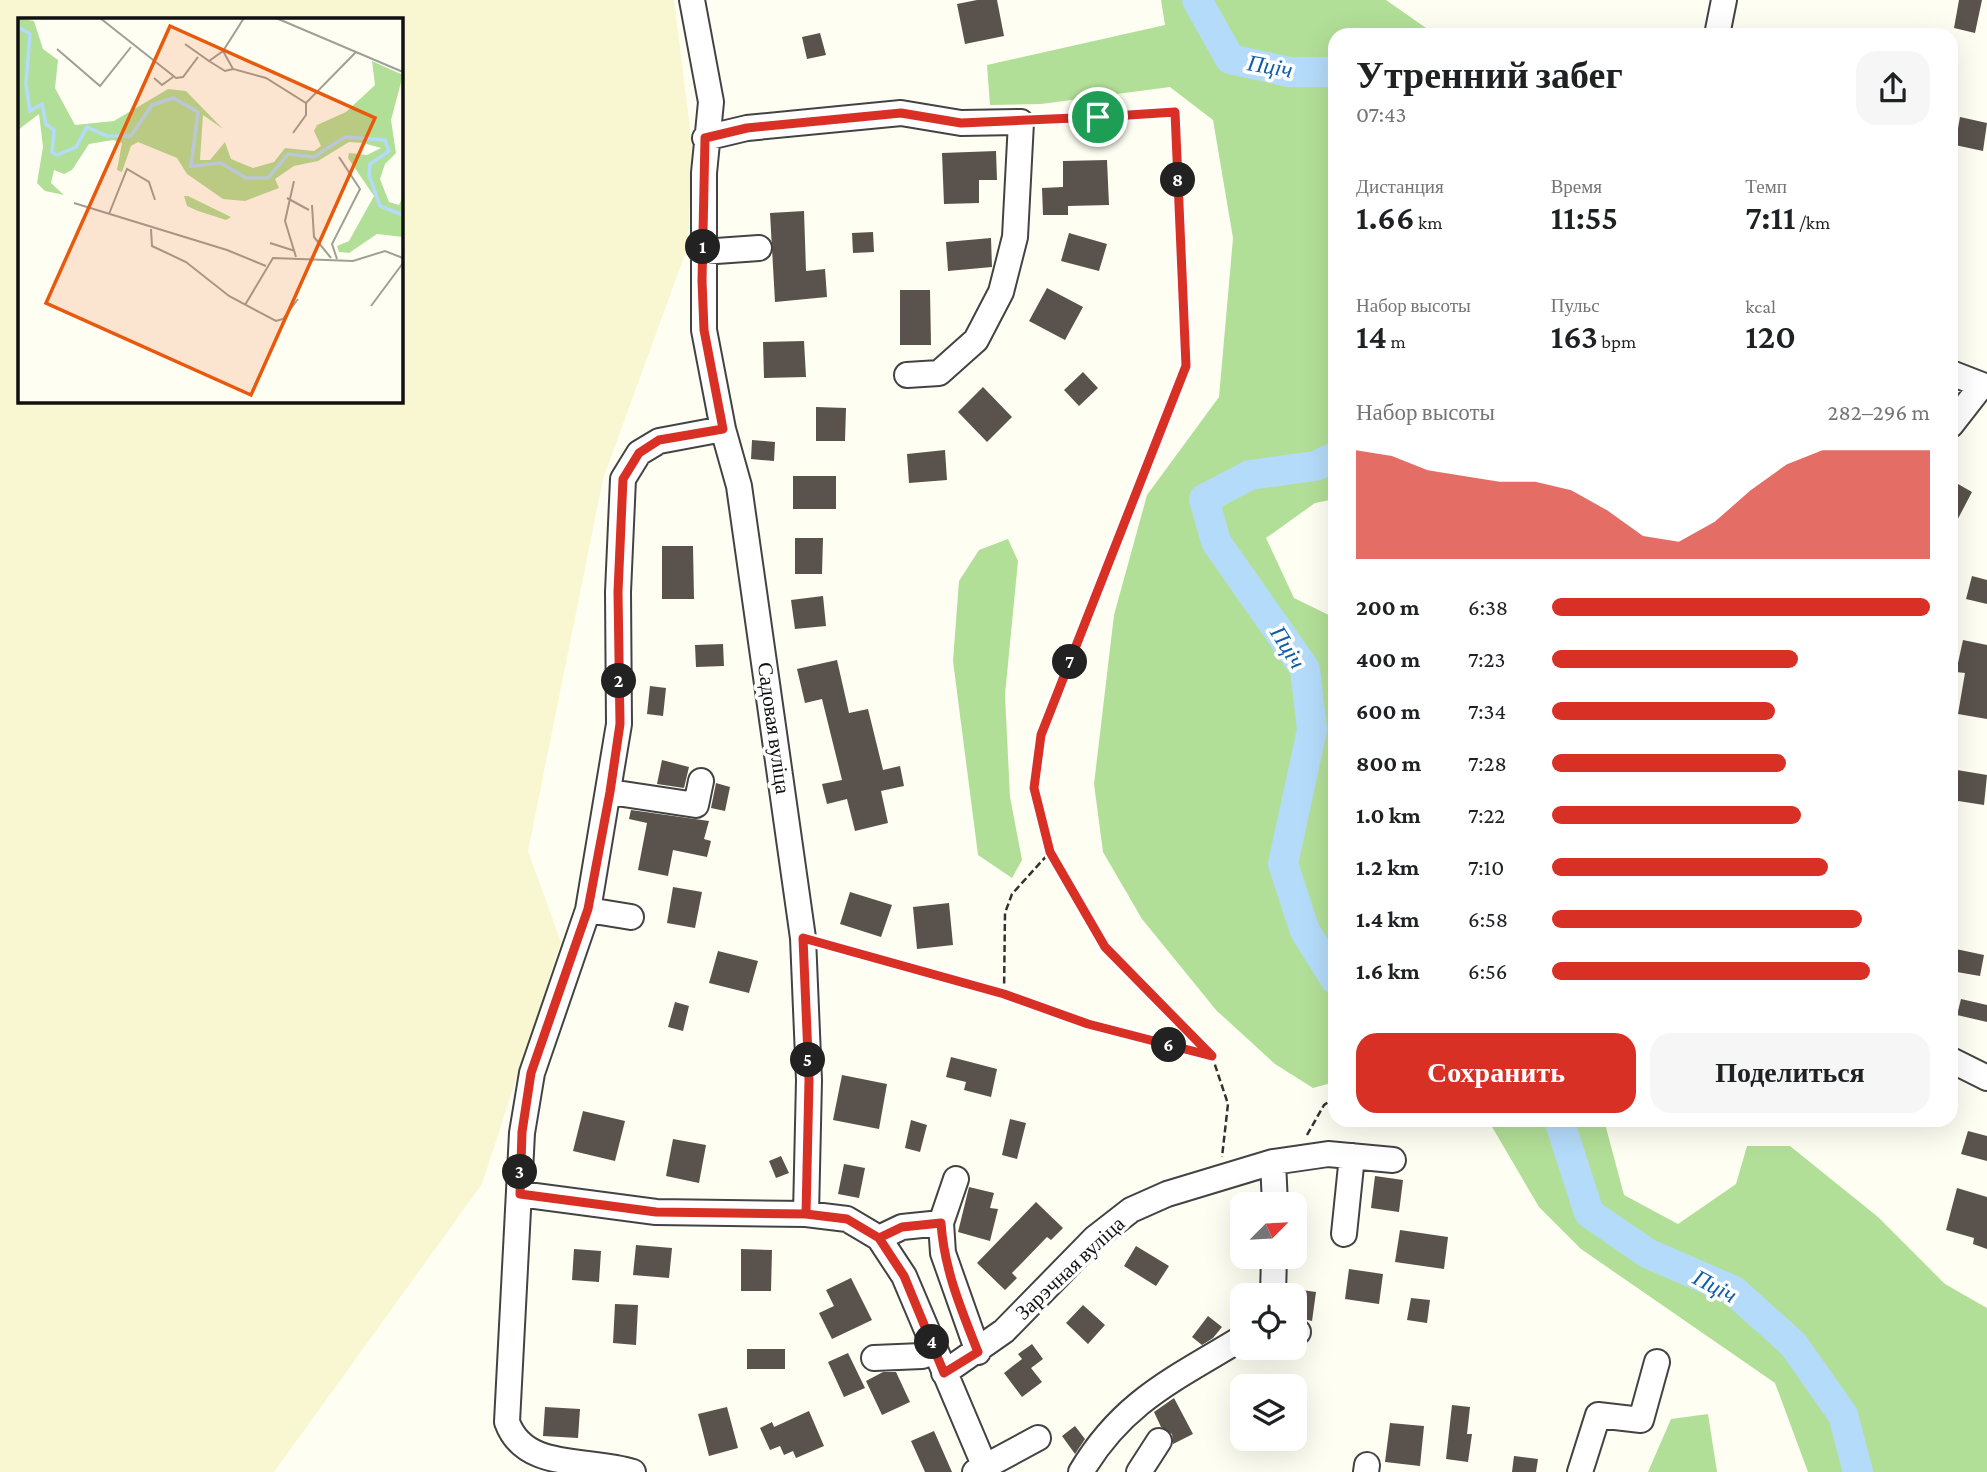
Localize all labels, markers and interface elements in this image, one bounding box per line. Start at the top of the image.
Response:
inset map [18,18,402,402]
water label: Пціч [1244,49,1295,83]
button: share [1856,51,1930,125]
text: Утренний забег [1356,54,1623,96]
pin [1068,87,1128,147]
icon: arrive [1079,98,1117,136]
text: 07:43 [1356,101,1406,127]
pin: 8 [1160,162,1196,198]
text: 8 [1172,169,1183,190]
text: Дистанция [1356,176,1444,197]
text: Время [1551,176,1602,197]
text: Темп [1745,176,1787,197]
text: 1.66 [1356,198,1415,237]
text: 11:55 [1551,198,1618,237]
text: 7:11 [1745,198,1796,237]
text: km [1415,212,1442,233]
text: /km [1796,212,1830,233]
pin: 1 [686,230,720,264]
text: 1 [699,236,706,257]
text: Набор высоты [1356,295,1471,316]
text: Пульс [1551,295,1600,316]
text: kcal [1745,296,1776,317]
text: 14 [1356,317,1387,356]
text: 163 [1551,317,1598,356]
text: 120 [1745,317,1796,356]
text: m [1387,331,1406,352]
text: bpm [1598,331,1636,352]
text: Набор высоты [1356,399,1495,425]
text: 282–296 m [1827,399,1930,425]
text: 200 m [1356,594,1420,620]
text: 6:38 [1468,594,1508,620]
water label: Пціч [1264,620,1311,673]
pin: 7 [1052,644,1088,680]
text: 400 m [1356,646,1420,672]
text: 7:23 [1468,646,1505,672]
text: 7 [1065,651,1074,672]
street label: Садовая вуліца [753,661,795,796]
pin: 2 [602,664,636,698]
text: 2 [614,670,623,691]
text: 600 m [1356,698,1420,724]
text: 7:34 [1468,698,1506,724]
text: 800 m [1356,750,1421,776]
text: 7:28 [1468,750,1507,776]
text: 1.0 km [1356,802,1421,828]
text: 7:22 [1468,802,1505,828]
text: 1.2 km [1356,854,1419,880]
text: 7:10 [1468,854,1504,880]
text: 1.4 km [1356,906,1419,932]
text: 6:58 [1468,906,1508,932]
text: 1.6 km [1356,958,1420,984]
text: 6:56 [1468,958,1507,984]
pin: 6 [1152,1028,1186,1062]
button: Сохранить [1356,1033,1636,1113]
button: Поделиться [1650,1033,1930,1113]
text: 6 [1163,1034,1174,1055]
pin: 5 [790,1042,826,1078]
text: 5 [803,1049,812,1070]
pin: 3 [503,1154,538,1190]
text: 3 [515,1161,524,1182]
north arrow [1230,1192,1307,1269]
map controls [1230,1192,1307,1451]
street label: Зарэчная вуліца [1011,1211,1130,1325]
water label: Пціч [1688,1263,1741,1308]
button: locate [1230,1283,1307,1360]
pin: 4 [914,1324,950,1360]
text: 4 [926,1331,937,1352]
button: layers [1230,1374,1307,1451]

